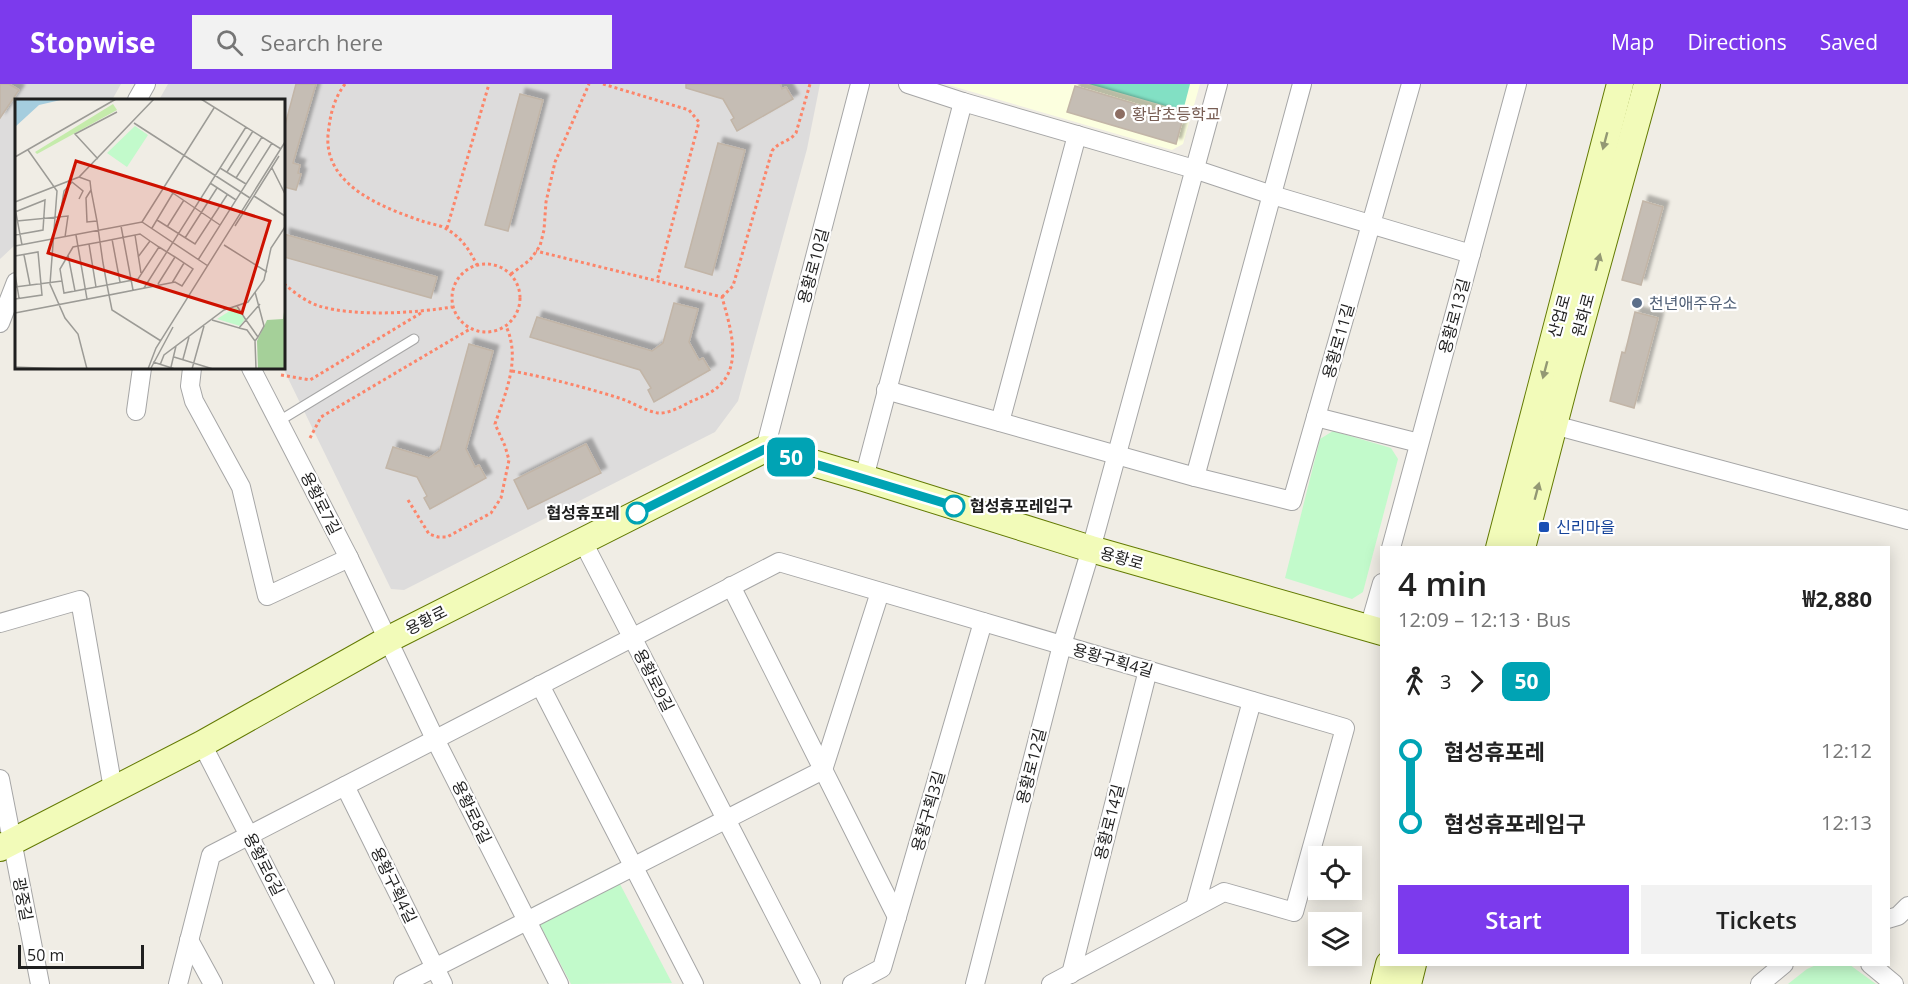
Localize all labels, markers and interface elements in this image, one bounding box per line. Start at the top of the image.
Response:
search box [192,15,612,69]
text: Stopwise [30,23,156,61]
icon: search [213,26,246,59]
text: Search here [261,27,383,57]
text: Map [1611,28,1654,56]
text: Directions [1687,28,1787,56]
text: Saved [1820,28,1878,56]
inset map [15,99,285,369]
place label: 황남초등학교 [1132,103,1220,125]
marker: 황남초등학교 [1113,107,1127,121]
one-way arrow [1600,131,1610,150]
street label: 용황로10길 [792,226,834,306]
one-way arrow [1594,253,1603,271]
street label: 용황로13길 [1433,276,1475,356]
street label: 원화로 [1567,291,1599,339]
street label: 산업로 [1543,292,1575,340]
place label: 천년애주유소 [1649,292,1737,314]
marker: 천년애주유소 [1630,296,1644,310]
street label: 용황로11길 [1317,301,1359,381]
one-way arrow [1540,361,1549,379]
line badge: 50 [764,438,818,476]
text: 50 [779,443,803,471]
street label: 용황로7길 [296,468,346,538]
one-way arrow [1532,482,1542,500]
marker: 협성휴포레입구 [943,495,965,517]
place label: 협성휴포레입구 [970,495,1073,517]
place label: 협성휴포레 [546,502,620,524]
marker: 협성휴포레 [626,502,648,524]
place label: 신리마을 [1556,516,1615,538]
marker: 신리마을 [1537,520,1551,534]
street label: 용황로 [1098,541,1147,575]
text: 4 min [1398,561,1487,606]
text: ₩2,880 [1802,583,1872,613]
street label: 용황로 [401,600,451,640]
text: 12:09 – 12:13 · Bus [1398,606,1571,633]
street label: 용황구획4길 [1070,638,1156,682]
street label: 용황로9길 [629,645,679,715]
icon: walk [1398,665,1431,698]
icon: forward [1460,665,1493,698]
text: 50 [1514,667,1538,695]
text: 3 [1440,668,1451,695]
street label: 용황로12길 [1011,726,1051,806]
text: 협성휴포레 [1444,736,1545,766]
text: 12:12 [1821,737,1872,764]
street label: 용황구획3길 [906,768,950,854]
street label: 용황로8길 [447,777,497,847]
street label: 용황로14길 [1089,782,1129,862]
text: 협성휴포레입구 [1444,808,1586,838]
text: 12:13 [1821,809,1872,836]
street label: 용황로6길 [239,829,289,899]
street label: 용황구획4길 [366,843,422,927]
map controls [1308,846,1362,966]
button: locate [1308,846,1362,900]
street label: 광중길 [8,875,38,923]
button: Start [1398,885,1629,954]
button: Tickets [1641,885,1872,954]
button: layers [1308,912,1362,966]
scale bar [18,942,144,970]
text: 50 m [27,944,64,966]

